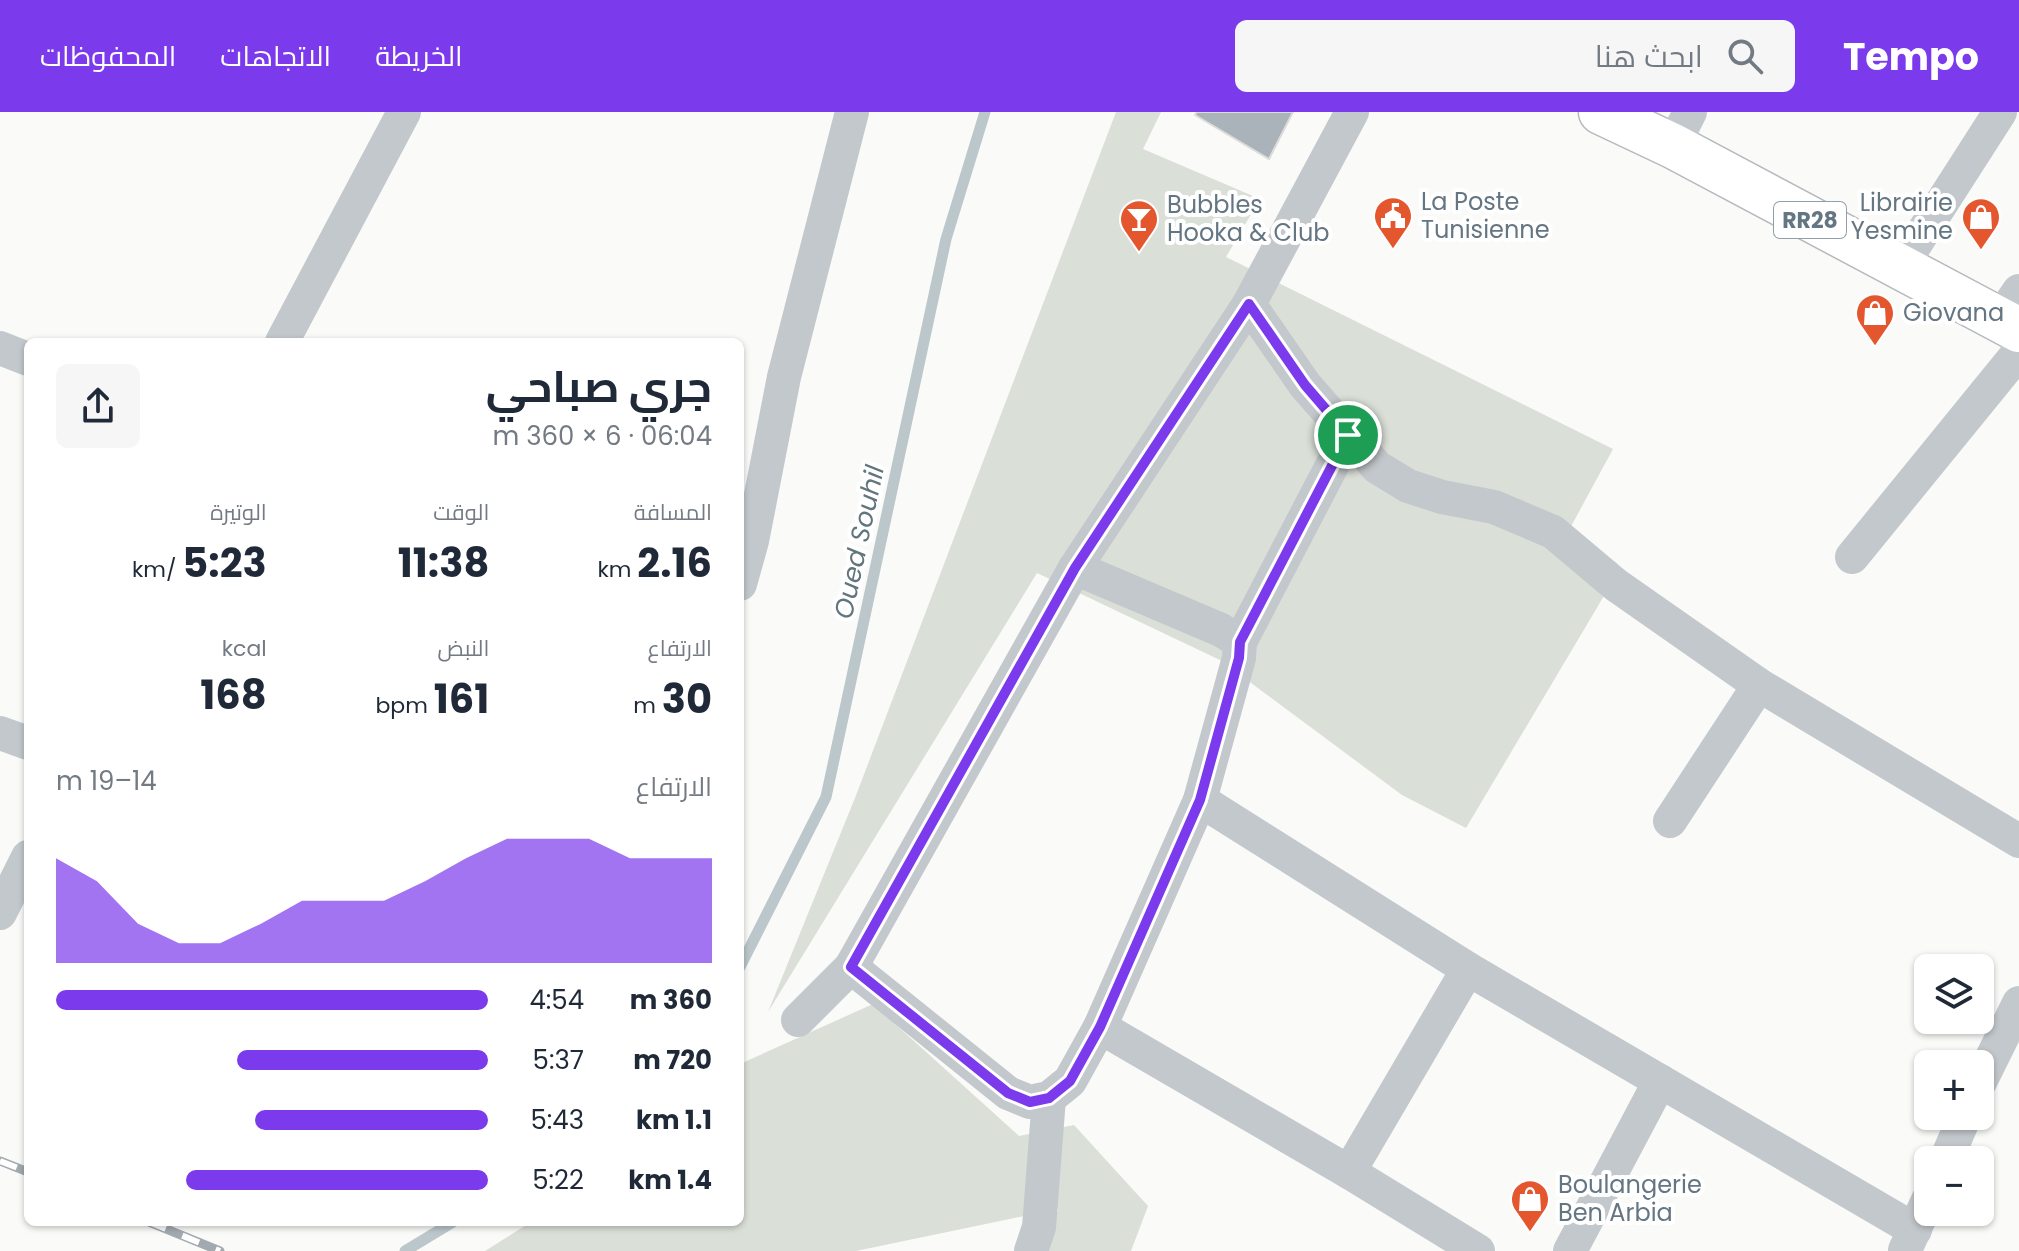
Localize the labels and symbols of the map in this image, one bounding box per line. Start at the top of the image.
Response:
place label: La Poste Tunisienne [1421,185,1550,246]
place label: Librairie Yesmine [1851,186,1953,247]
place label: Bubbles Hooka & Club [1167,188,1329,249]
public building icon: La Poste Tunisienne [1372,195,1414,250]
shop icon: Librairie Yesmine [1960,196,2002,251]
bar icon: Bubbles Hooka & Club [1118,198,1160,253]
road number: RR28 [1774,202,1846,238]
shop icon: Giovana [1854,292,1896,347]
place label: Giovana [1903,296,2004,329]
pin [1314,401,1382,469]
water label: Oued Souhil [825,461,893,622]
place label: Boulangerie Ben Arbia [1558,1168,1702,1229]
shop icon: Boulangerie Ben Arbia [1509,1178,1551,1233]

